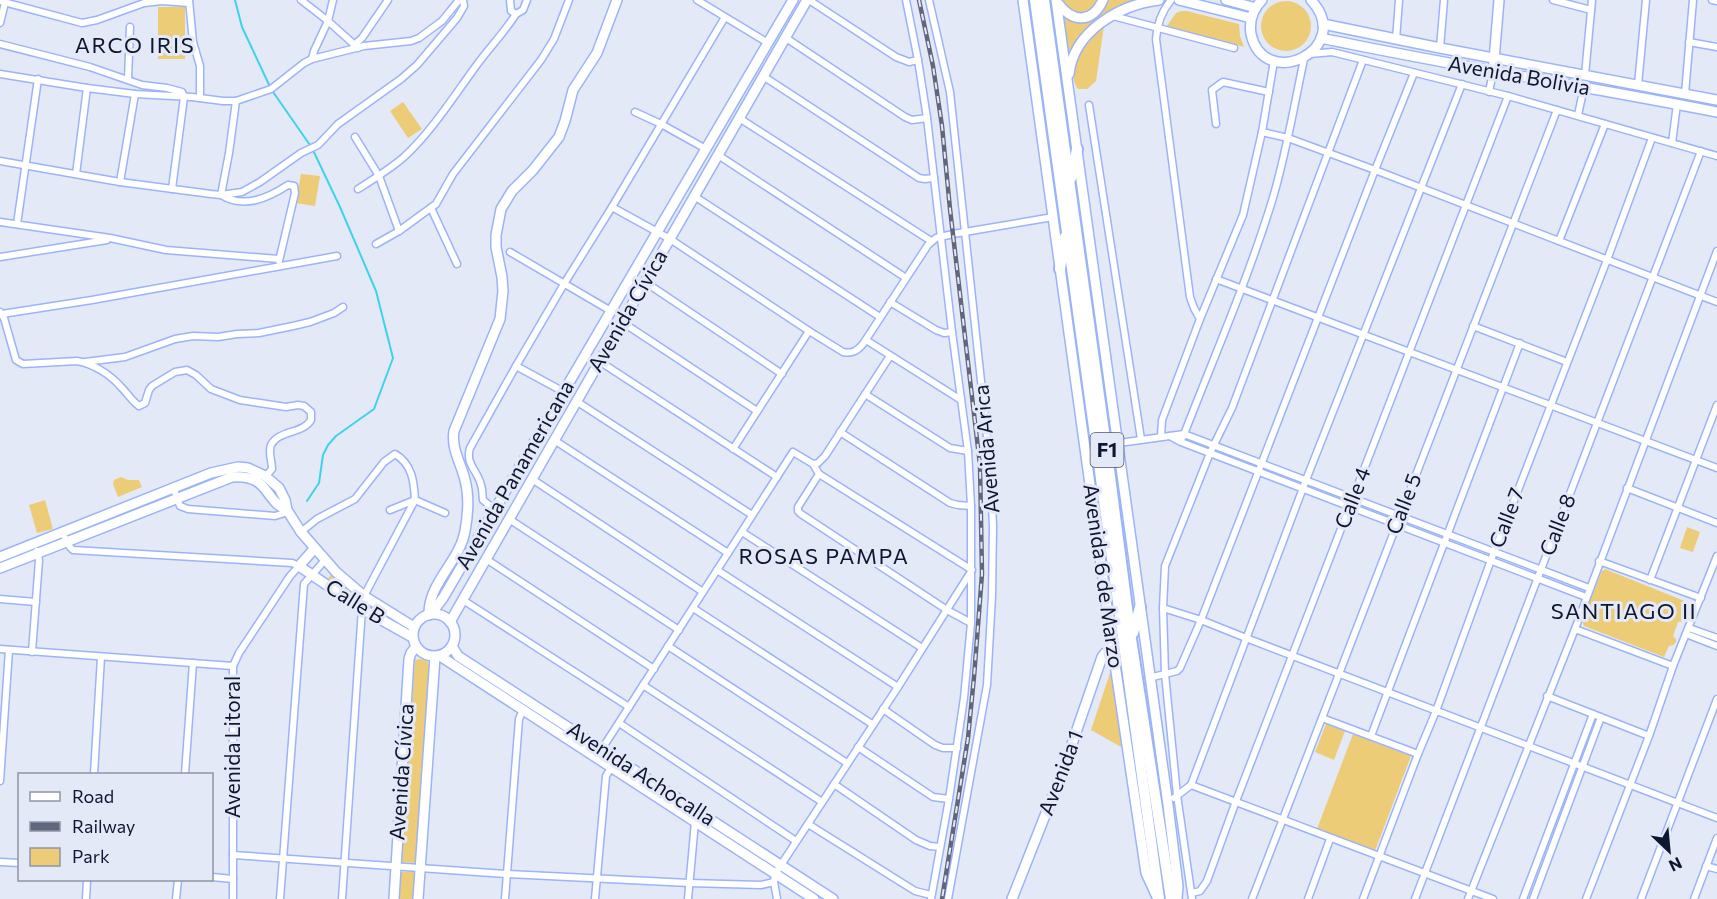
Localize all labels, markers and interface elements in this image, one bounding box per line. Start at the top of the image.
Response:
district label: ARCO IRIS [75,31,195,58]
street label: Avenida Bolivia [1446,50,1592,99]
street label: Avenida Cívica [582,245,672,376]
street label: Avenida Panamericana [449,375,578,573]
street label: Avenida Arica [967,384,1004,515]
road number: F1 [1090,433,1124,467]
street label: Calle 4 [1329,463,1375,532]
street label: Calle 5 [1380,469,1426,537]
street label: Avenida 6 de Marzo [1079,482,1130,670]
street label: Calle 7 [1483,484,1528,551]
street label: Calle 8 [1533,490,1580,559]
district label: ROSAS PAMPA [739,542,909,569]
street label: Calle B [322,573,390,628]
district label: SANTIAGO II [1551,597,1697,624]
street label: Avenida Litoral [219,676,244,818]
street label: Avenida Cívica [383,703,418,841]
street label: Avenida Achocalla [563,715,721,830]
street label: Avenida 1 [1032,727,1087,818]
legend [18,773,213,881]
text: Road [72,785,114,807]
text: Railway [72,815,135,837]
north arrow [1639,821,1699,881]
text: Park [72,845,110,867]
text: N [1666,854,1685,876]

